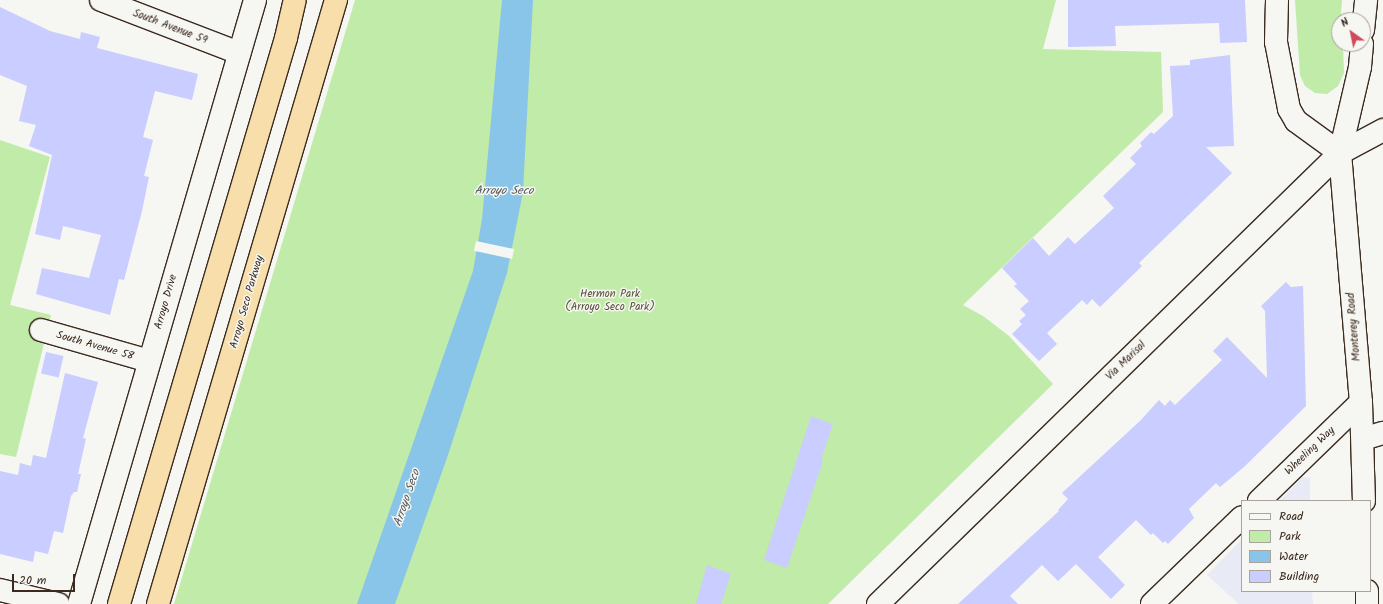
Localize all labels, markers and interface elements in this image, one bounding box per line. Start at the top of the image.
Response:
street label: South Avenue 59 [131,7,209,47]
north arrow [1331,12,1371,52]
text: N [1337,13,1353,32]
water label: Arroyo Seco [474,184,534,198]
street label: Arroyo Seco Parkway [227,254,267,350]
street label: Arroyo Drive [152,273,180,331]
park label: Hermon Park (Arroyo Seco Park) [565,288,655,314]
street label: Monterey Road [1344,292,1364,362]
street label: South Avenue 58 [55,329,135,363]
street label: Via Marisol [1103,339,1149,383]
street label: Wheeling Way [1282,424,1338,478]
water label: Arroyo Seco [391,468,423,528]
legend [1241,500,1371,592]
text: Road [1279,507,1303,526]
text: Park [1279,527,1301,546]
text: Water [1279,547,1308,566]
scale bar [14,566,77,592]
text: Building [1279,567,1319,586]
text: 20 m [19,571,46,590]

